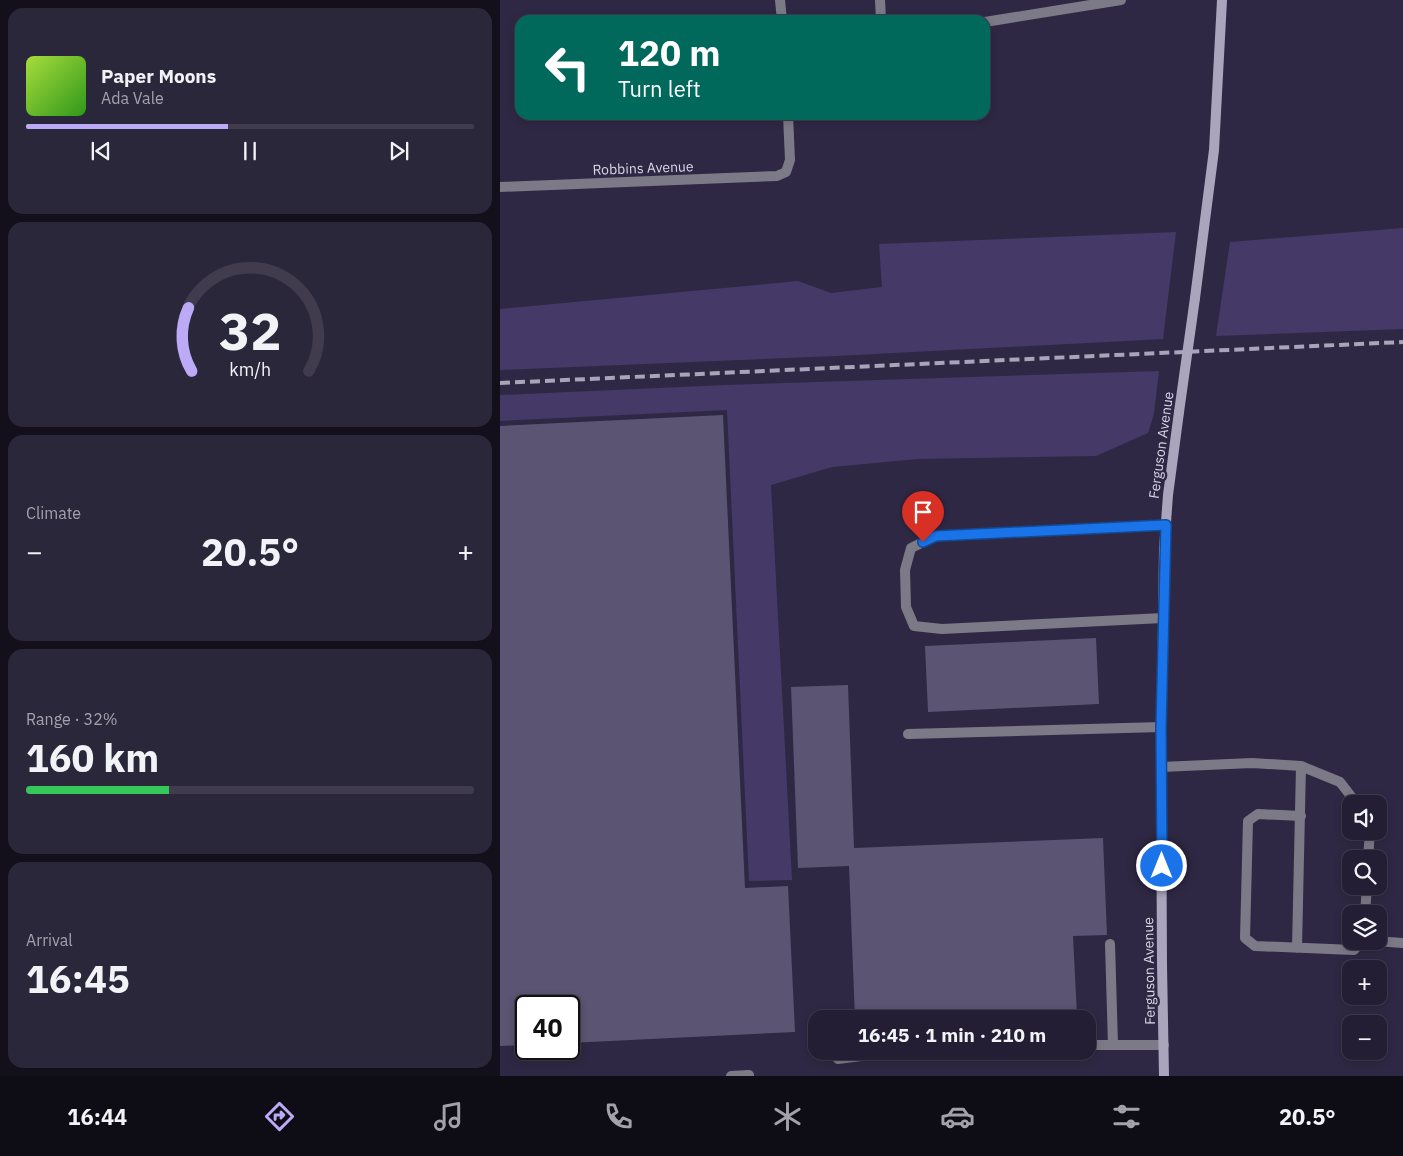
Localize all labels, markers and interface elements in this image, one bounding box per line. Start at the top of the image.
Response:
text: 120 m [618,30,721,76]
icon: left [535,35,600,100]
text: Paper Moons [101,64,216,88]
text: Turn left [618,74,701,103]
text: Ada Vale [101,88,164,108]
icon: previous [87,137,115,165]
icon: pause [236,137,264,165]
icon: next [385,137,413,165]
street label: Robbins Avenue [592,157,694,179]
text: 32 [219,297,281,364]
text: km/h [229,358,271,381]
street label: Ferguson Avenue [1145,390,1177,500]
pin [902,491,944,542]
icon: arrive [909,498,937,526]
text: Climate [26,503,81,523]
text: 20.5° [201,527,299,576]
text: − [26,533,43,570]
text: + [457,533,474,570]
text: Range · 32% [26,709,118,729]
text: 160 km [26,733,159,782]
map controls [1342,795,1387,1060]
button: sound [1342,795,1387,840]
position arrow [1135,839,1187,891]
button: search [1342,850,1387,895]
button: layers [1342,905,1387,950]
street label: Ferguson Avenue [1139,917,1159,1025]
text: Arrival [26,930,73,950]
text: 16:45 [26,954,130,1003]
button: + [1342,960,1387,1005]
speed limit sign: 40 [515,995,580,1060]
button: − [1342,1015,1387,1060]
text: 16:45 · 1 min · 210 m [858,1023,1046,1047]
icon: directions [262,1099,297,1134]
icon: music [431,1099,466,1134]
icon: phone [601,1099,636,1134]
icon: climate [770,1099,805,1134]
icon: car [940,1099,975,1134]
icon: filters [1109,1099,1144,1134]
text: 16:44 [67,1102,127,1131]
text: 20.5° [1279,1102,1336,1131]

